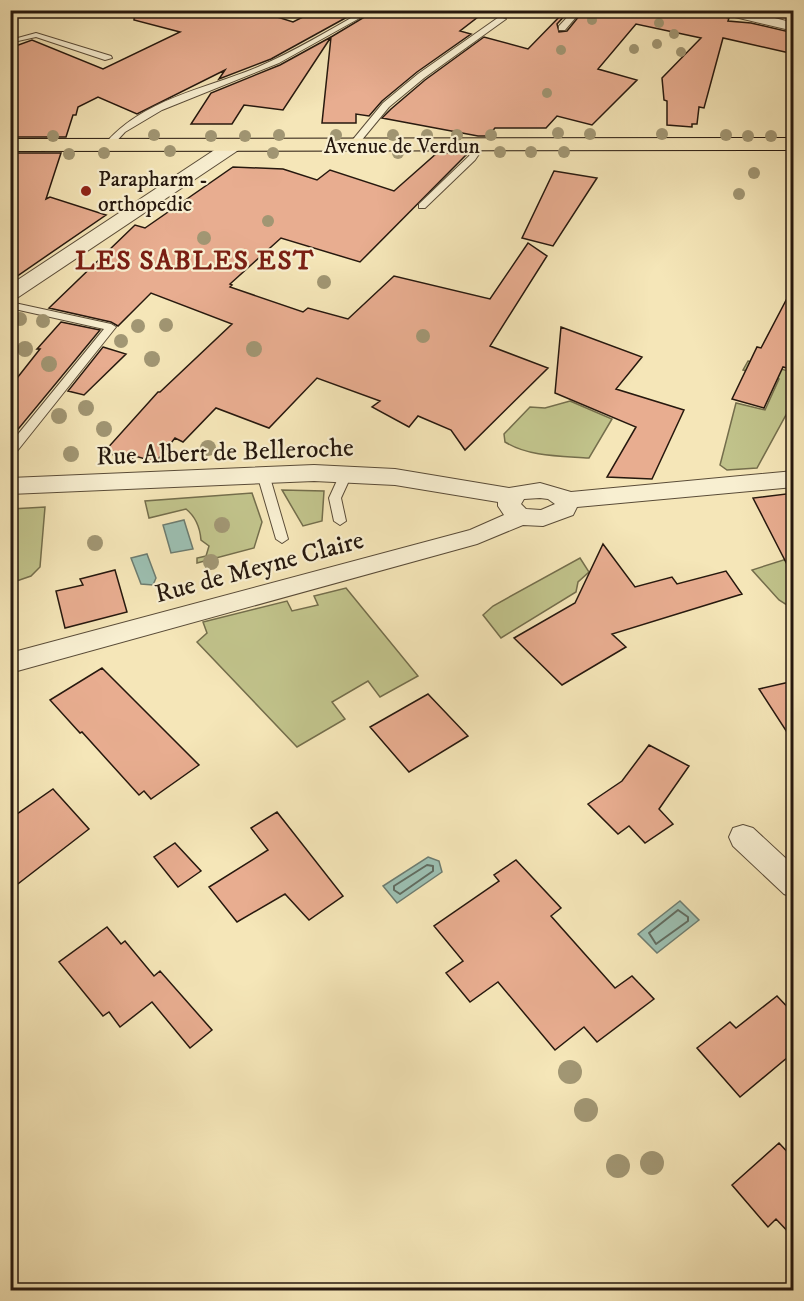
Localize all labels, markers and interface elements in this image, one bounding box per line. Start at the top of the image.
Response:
street label: Avenue de Verdun [324,133,481,160]
place label: Parapharm - orthopedic [98,166,208,218]
marker: Parapharm - orthopedic [79,184,93,198]
district label: LES SABLES EST [75,244,315,278]
street label: Rue Albert de Belleroche [96,432,354,473]
street label: Rue de Meyne Claire [151,524,368,611]

